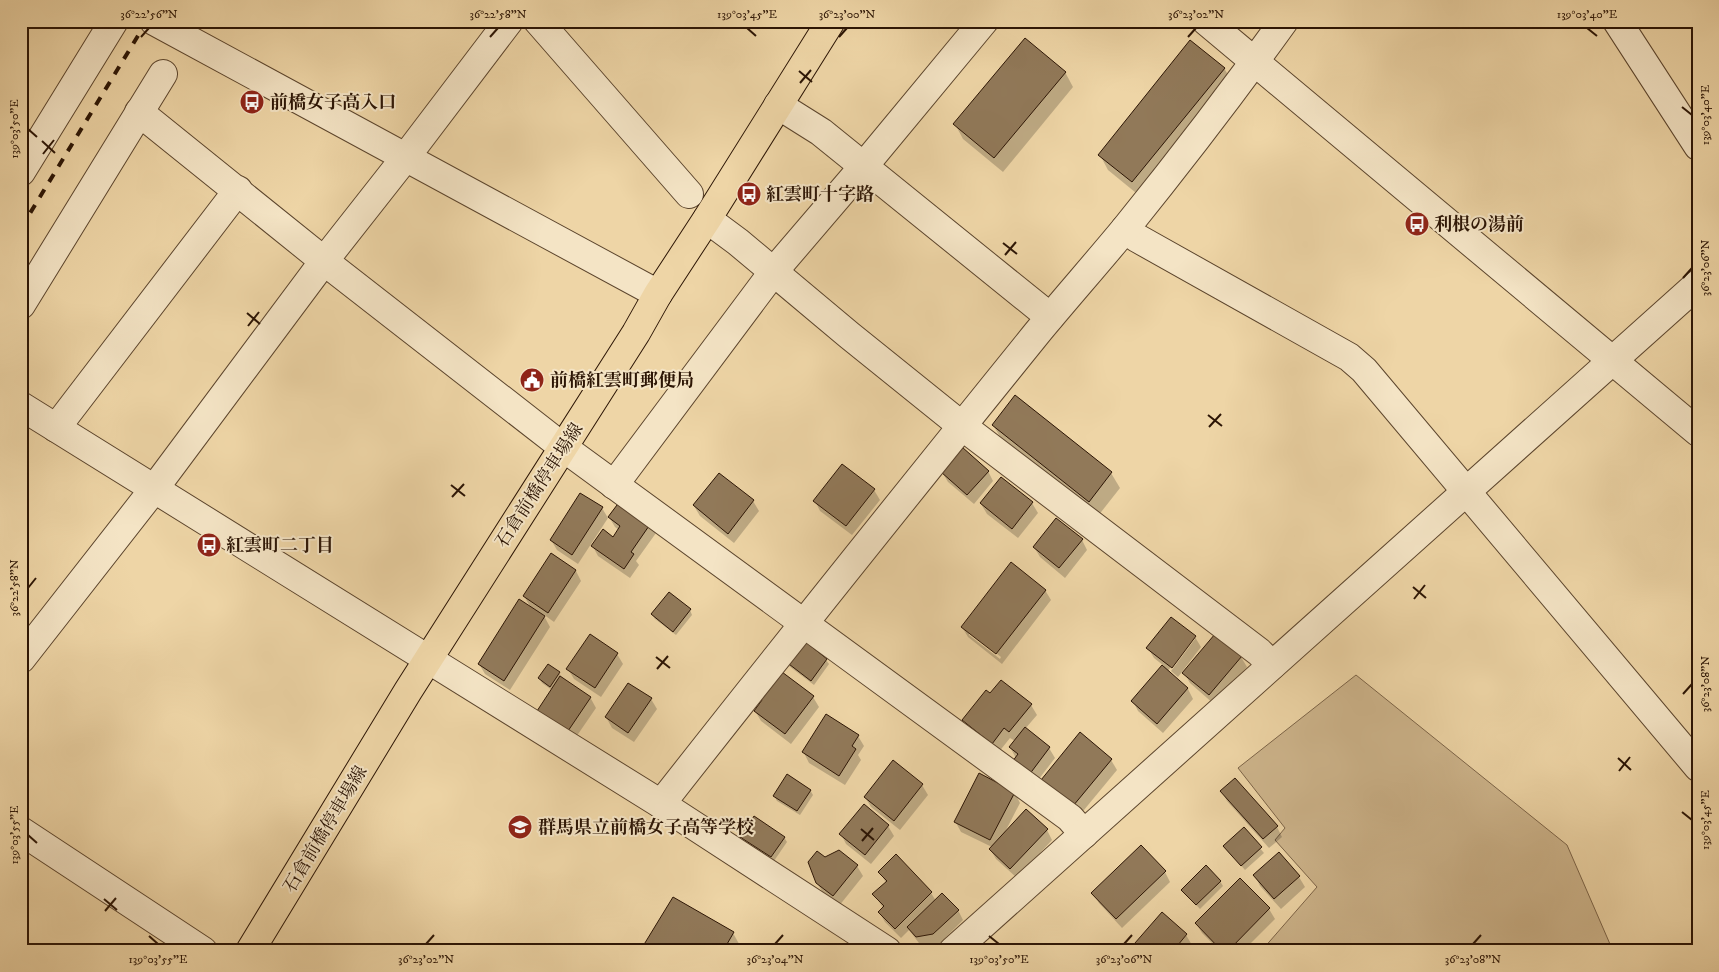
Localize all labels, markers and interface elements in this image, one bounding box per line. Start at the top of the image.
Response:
text: 36°22'56"N [120,7,178,22]
text: 36°22'58"N [469,7,527,22]
text: 139°03'45"E [717,7,777,22]
text: 36°23'00"N [819,7,876,22]
text: 36°23'02"N [1168,7,1224,22]
text: 139°03'40"E [1557,7,1618,22]
text: 139°03'40"E [1698,84,1713,145]
bus stop icon: 前橋女子高入口 [239,89,265,115]
place label: 前橋女子高入口 [270,92,396,114]
text: 139°03'50"E [7,99,22,159]
bus stop icon: 紅雲町十字路 [736,181,762,207]
place label: 紅雲町十字路 [766,184,874,206]
bus stop icon: 利根の湯前 [1404,211,1430,237]
place label: 利根の湯前 [1434,214,1524,236]
text: 36°23'06"N [1698,240,1713,296]
public building icon: 前橋紅雲町郵便局 [519,367,545,393]
place label: 前橋紅雲町郵便局 [550,370,694,392]
street label: 石倉前橋停車場線 [491,419,588,552]
bus stop icon: 紅雲町二丁目 [196,532,222,558]
place label: 紅雲町二丁目 [226,535,334,557]
text: 36°22'58"N [7,559,22,617]
text: 36°23'08"N [1698,656,1713,712]
street label: 石倉前橋停車場線 [279,762,372,897]
text: 139°03'45"E [1698,790,1713,850]
text: 139°03'55"E [7,805,22,865]
school or university icon: 群馬県立前橋女子高等学校 [507,814,533,840]
place label: 群馬県立前橋女子高等学校 [538,817,754,839]
text: 139°03'55"E [128,952,188,967]
text: 36°23'02"N [398,952,454,967]
text: 36°23'04"N [746,952,804,967]
text: 139°03'50"E [969,952,1029,967]
text: 36°23'06"N [1096,952,1152,967]
text: 36°23'08"N [1445,952,1501,967]

